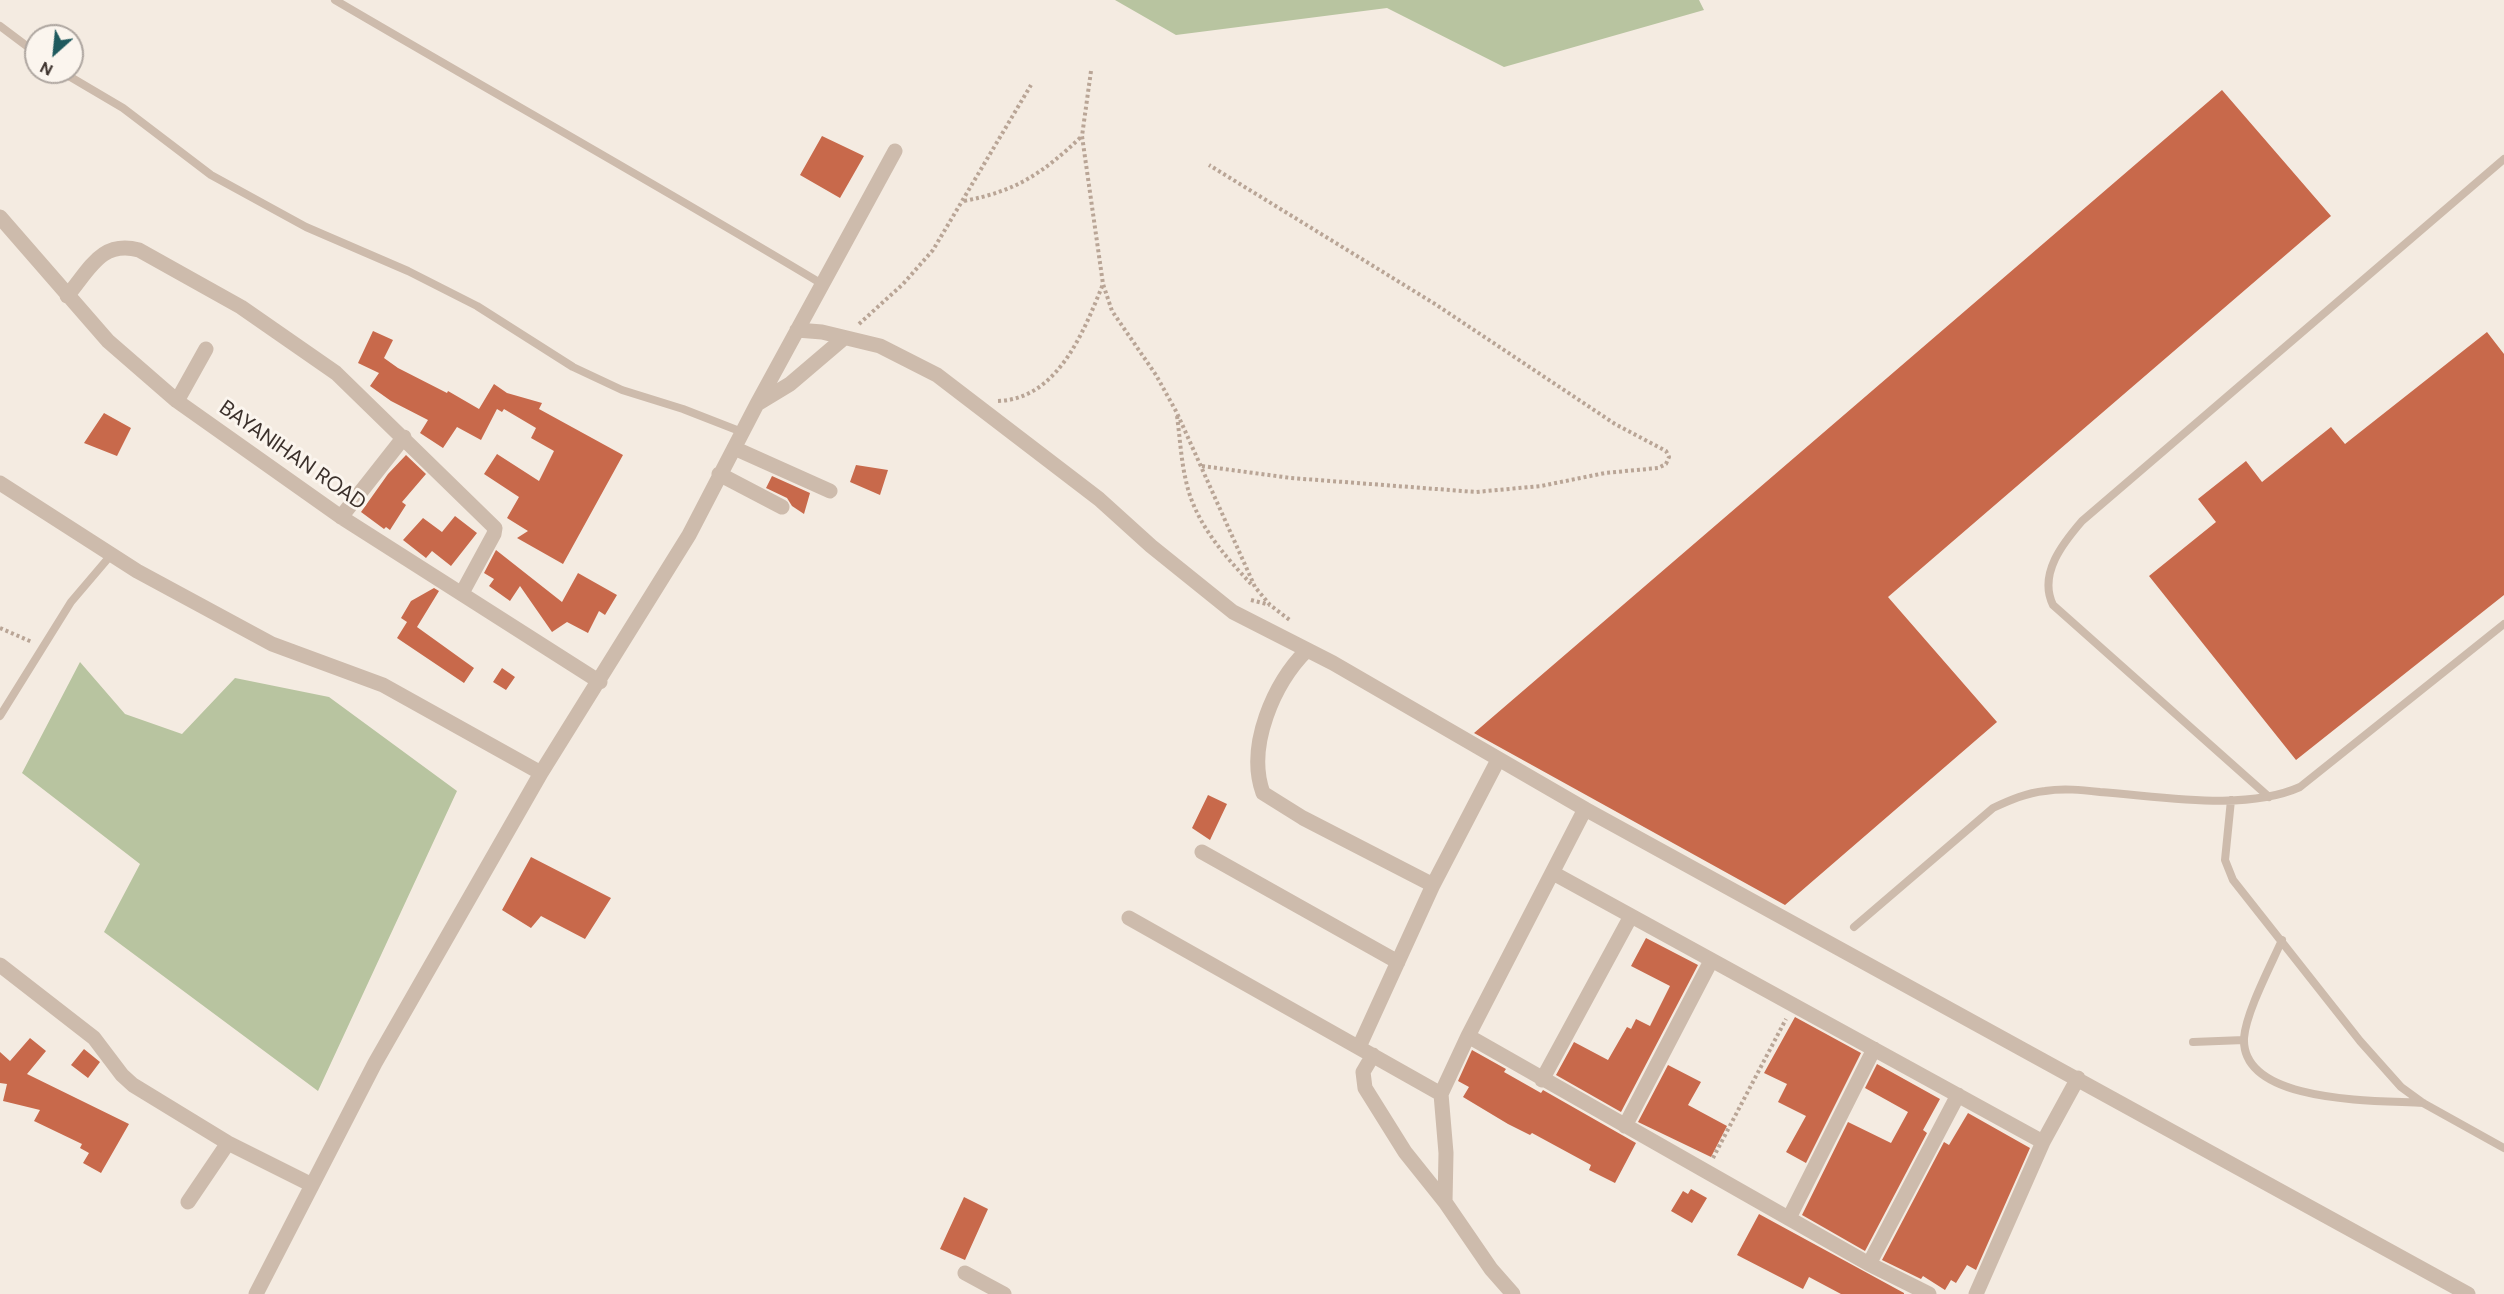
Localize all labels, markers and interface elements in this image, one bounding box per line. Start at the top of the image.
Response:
north arrow [24,24,84,84]
text: N [37,57,56,81]
street label: BAYANIHAN ROAD [214,396,370,516]

